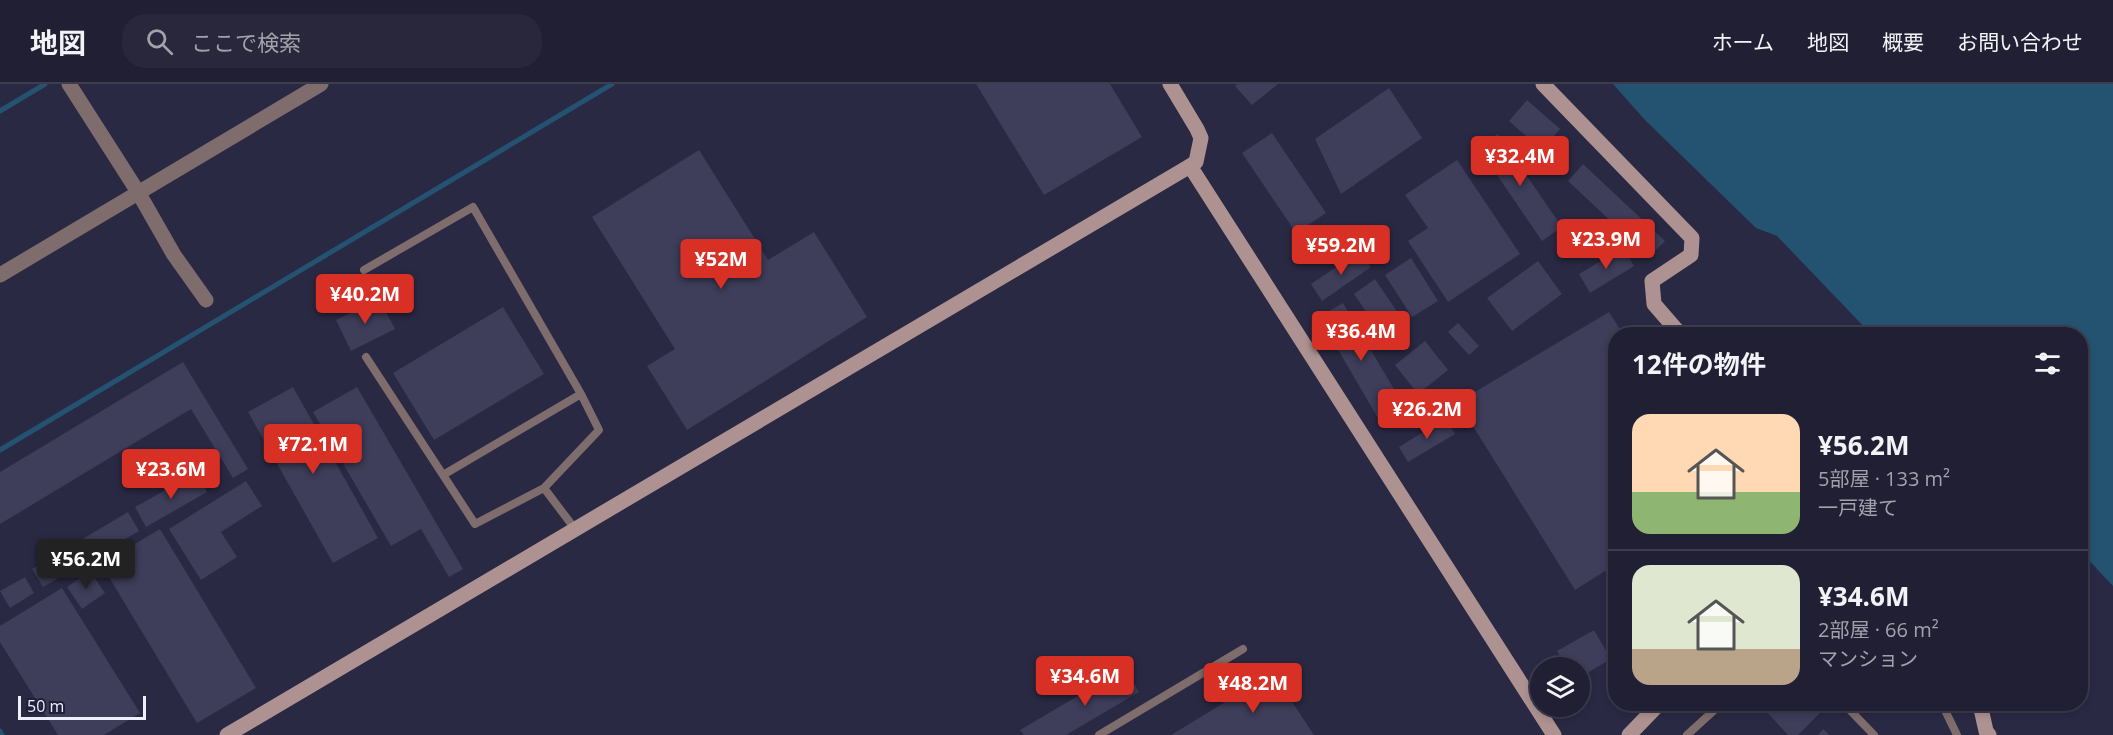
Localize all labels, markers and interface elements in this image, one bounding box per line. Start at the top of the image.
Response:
search box [122,14,542,68]
text: 地図 [30,23,86,61]
icon: search [143,25,176,58]
text: ここで検索 [191,27,301,57]
text: ホーム [1712,28,1774,56]
text: 地図 [1807,28,1849,56]
text: 概要 [1882,28,1924,56]
text: お問い合わせ [1957,28,2083,56]
pin: ¥32.4M [1471,136,1569,187]
text: ¥32.4M [1485,142,1555,169]
pin: ¥23.9M [1557,219,1655,270]
pin: ¥59.2M [1292,225,1390,276]
text: ¥23.9M [1571,225,1641,252]
text: ¥59.2M [1306,231,1376,258]
pin: ¥52M [685,239,757,290]
text: ¥52M [694,245,748,272]
pin: ¥40.2M [316,274,414,325]
text: ¥40.2M [330,280,400,307]
pin: ¥36.4M [1312,311,1410,362]
text: ¥36.4M [1326,317,1396,344]
text: 12件の物件 [1632,346,1766,382]
icon: filters [2031,347,2064,380]
pin: ¥26.2M [1378,389,1476,440]
text: ¥26.2M [1392,395,1462,422]
pin: ¥72.1M [264,424,362,475]
text: ¥56.2M [1818,427,1909,463]
text: ¥72.1M [278,430,348,457]
icon: home [1680,438,1752,510]
pin: ¥23.6M [122,449,220,500]
text: ¥23.6M [136,455,206,482]
text: 5部屋 · 133 m² [1818,465,1950,492]
text: 一戸建て [1818,494,1898,521]
pin: ¥56.2M [37,539,135,590]
text: ¥56.2M [51,545,121,572]
text: ¥34.6M [1818,578,1909,614]
icon: home [1680,589,1752,661]
text: 2部屋 · 66 m² [1818,616,1939,643]
text: マンション [1818,645,1918,672]
pin: ¥34.6M [1036,656,1134,707]
map controls [1530,657,1590,717]
button: layers [1530,657,1590,717]
text: ¥34.6M [1050,662,1120,689]
pin: ¥48.2M [1204,663,1302,714]
text: ¥48.2M [1218,669,1288,696]
scale bar [18,693,146,720]
text: 50 m [27,695,64,717]

